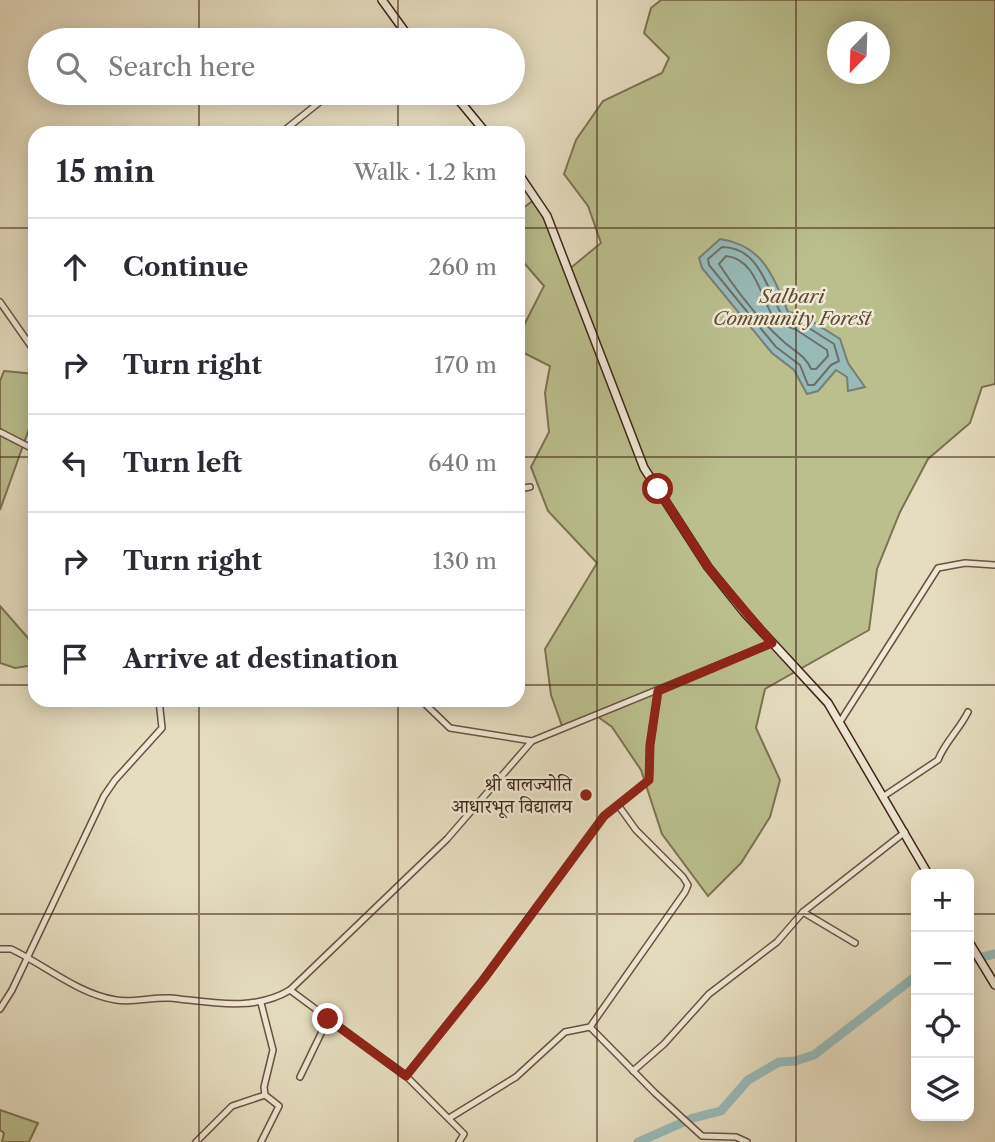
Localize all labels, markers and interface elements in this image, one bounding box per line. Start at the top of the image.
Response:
north arrow [827,21,890,84]
search box [28,28,525,105]
icon: search [52,48,90,86]
text: Search here [108,51,255,83]
text: 15 min [56,153,155,190]
text: Walk · 1.2 km [354,158,497,186]
icon: ahead [56,248,94,286]
text: Continue [123,251,248,283]
text: 260 m [428,253,497,281]
park label: Salbari Community Forest [713,285,872,330]
icon: right [56,346,94,384]
text: Turn right [123,349,262,381]
text: 170 m [434,351,497,379]
icon: left [56,444,94,482]
text: Turn left [123,447,242,479]
text: 640 m [428,449,497,477]
route start [642,473,673,504]
icon: right [56,542,94,580]
text: Turn right [123,545,262,577]
text: 130 m [433,547,497,575]
icon: arrive [56,640,94,678]
text: Arrive at destination [123,643,398,675]
place label: श्री बालज्योति आधारभूत विद्यालय [451,773,573,819]
marker: श्री बालज्योति आधारभूत विद्यालय [578,787,594,803]
map controls [911,869,974,1121]
button: + [911,869,974,932]
button: − [911,932,974,995]
button: locate [911,995,974,1058]
route end [312,1003,343,1034]
button: layers [911,1058,974,1121]

